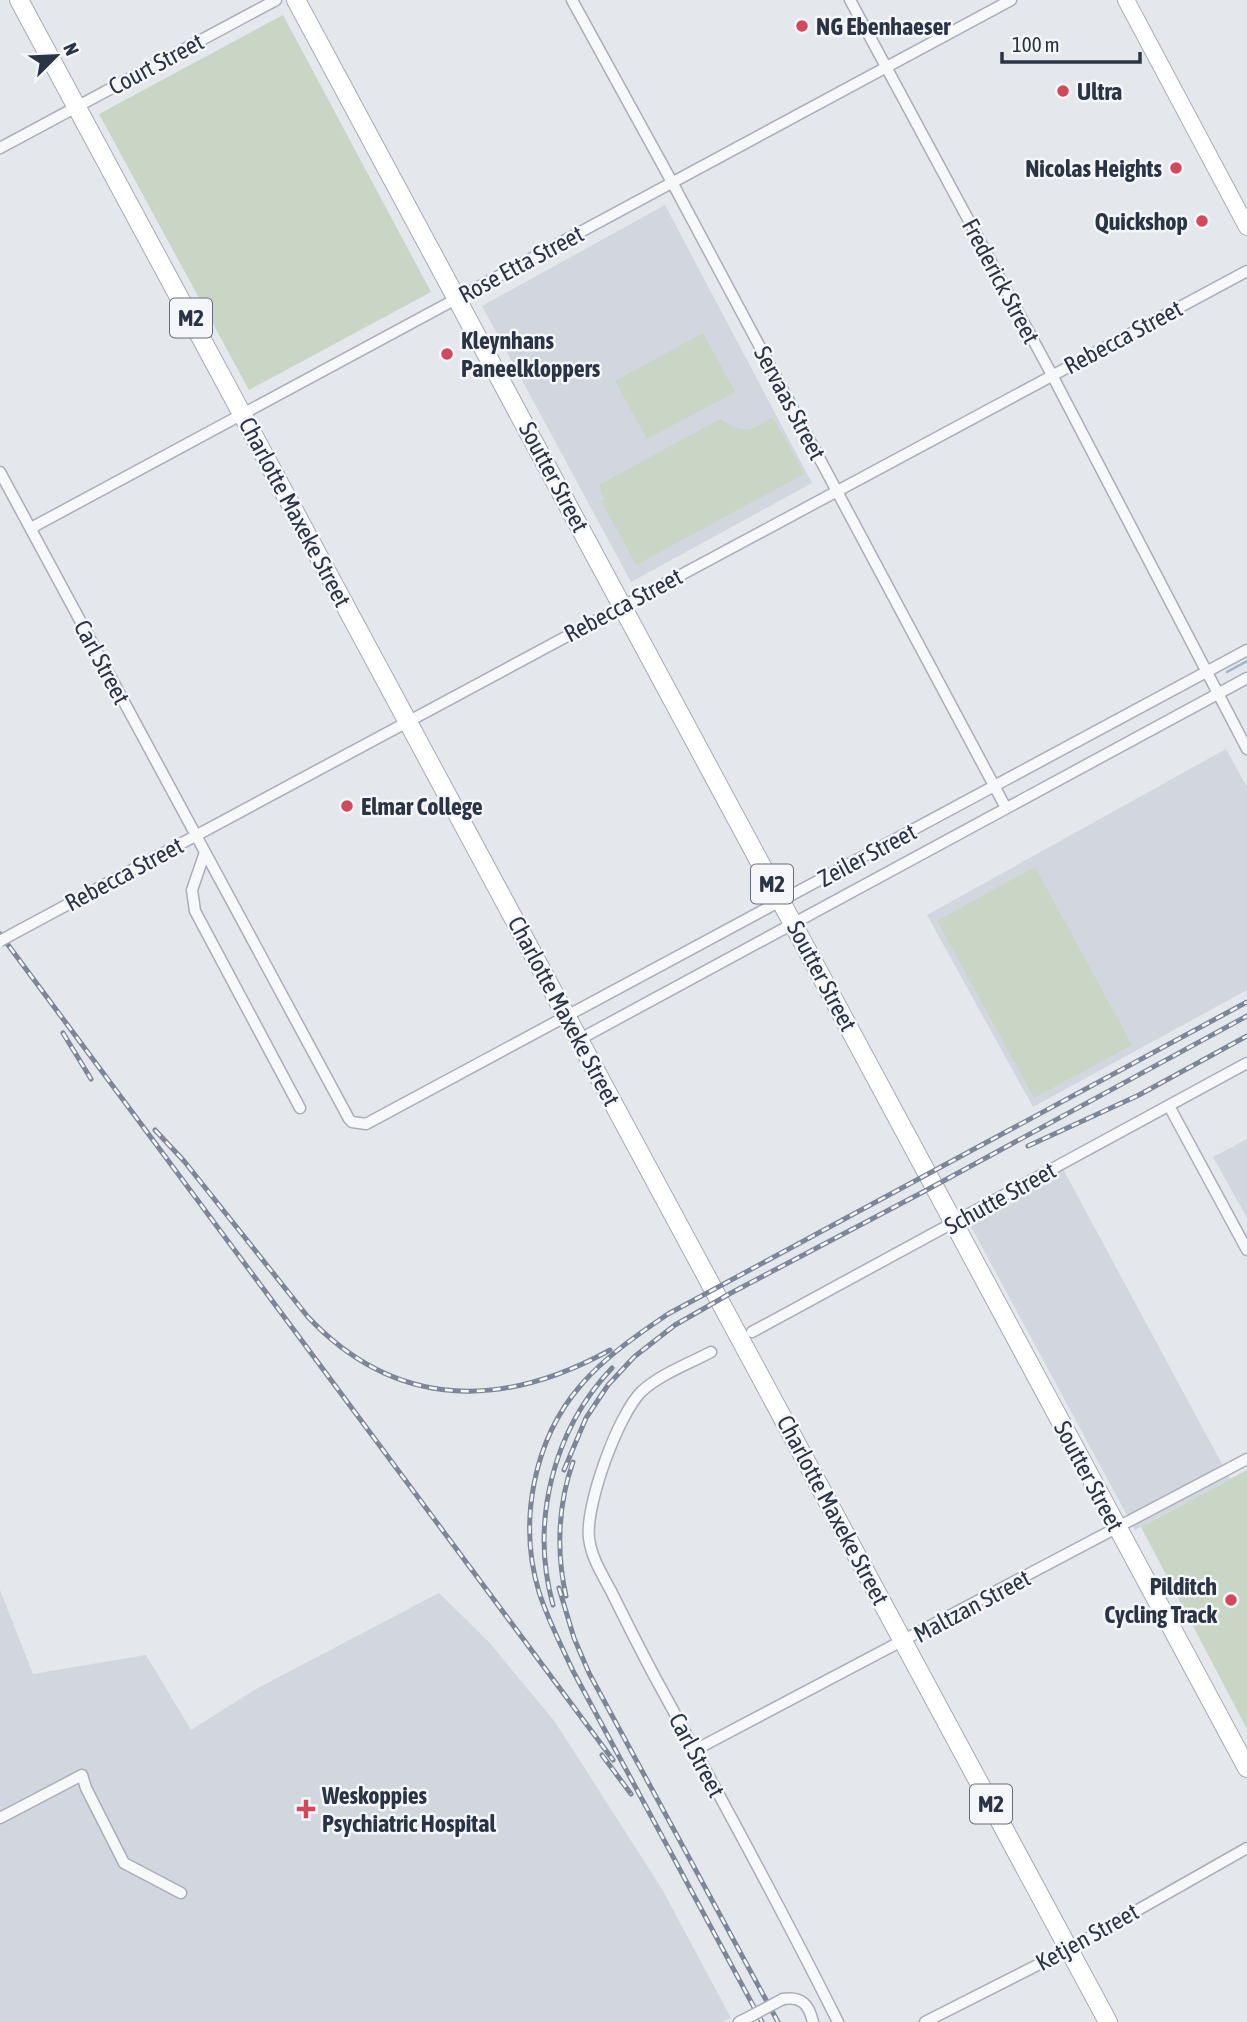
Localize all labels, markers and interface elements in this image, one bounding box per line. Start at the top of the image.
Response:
place label: NG Ebenhaeser [816,13,951,40]
marker: NG Ebenhaeser [794,18,810,34]
north arrow [21,21,91,91]
scale bar [1002,21,1140,65]
street label: Court Street [104,28,208,100]
text: 100 m [1012,32,1060,56]
text: N [59,39,84,59]
place label: Ultra [1077,78,1122,105]
marker: Ultra [1055,83,1071,99]
place label: Nicolas Heights [1025,155,1163,182]
marker: Nicolas Heights [1168,160,1184,176]
place label: Quickshop [1095,208,1188,235]
marker: Quickshop [1194,213,1210,229]
street label: Frederick Street [957,214,1045,348]
street label: Rose Etta Street [454,220,588,308]
street label: Rebecca Street [1059,295,1187,379]
road number: M2 [170,298,212,338]
place label: Kleynhans Paneelkloppers [461,327,601,382]
street label: Servaas Street [749,342,831,464]
marker: Kleynhans Paneelkloppers [439,346,455,362]
street label: Charlotte Maxeke Street [234,413,356,611]
street label: Soutter Street [514,417,594,537]
street label: Rebecca Street [559,563,687,647]
street label: Carl Street [69,615,135,709]
place label: Elmar College [361,793,483,820]
marker: Elmar College [339,798,355,814]
street label: Zeiler Street [813,818,921,892]
street label: Rebecca Street [60,832,188,916]
road number: M2 [751,864,793,904]
street label: Charlotte Maxeke Street [503,912,625,1110]
street label: Soutter Street [782,916,862,1036]
street label: Schutte Street [940,1156,1060,1240]
street label: Charlotte Maxeke Street [772,1411,894,1609]
street label: Soutter Street [1049,1416,1129,1536]
street label: Maltzan Street [909,1564,1035,1648]
place label: Pilditch Cycling Track [1104,1573,1217,1628]
marker: Pilditch Cycling Track [1223,1592,1239,1608]
street label: Carl Street [664,1708,730,1802]
place label: Weskoppies Psychiatric Hospital [321,1782,496,1837]
road number: M2 [970,1784,1012,1824]
marker: Weskoppies Psychiatric Hospital [296,1799,316,1819]
street label: Ketjen Street [1031,1898,1143,1976]

